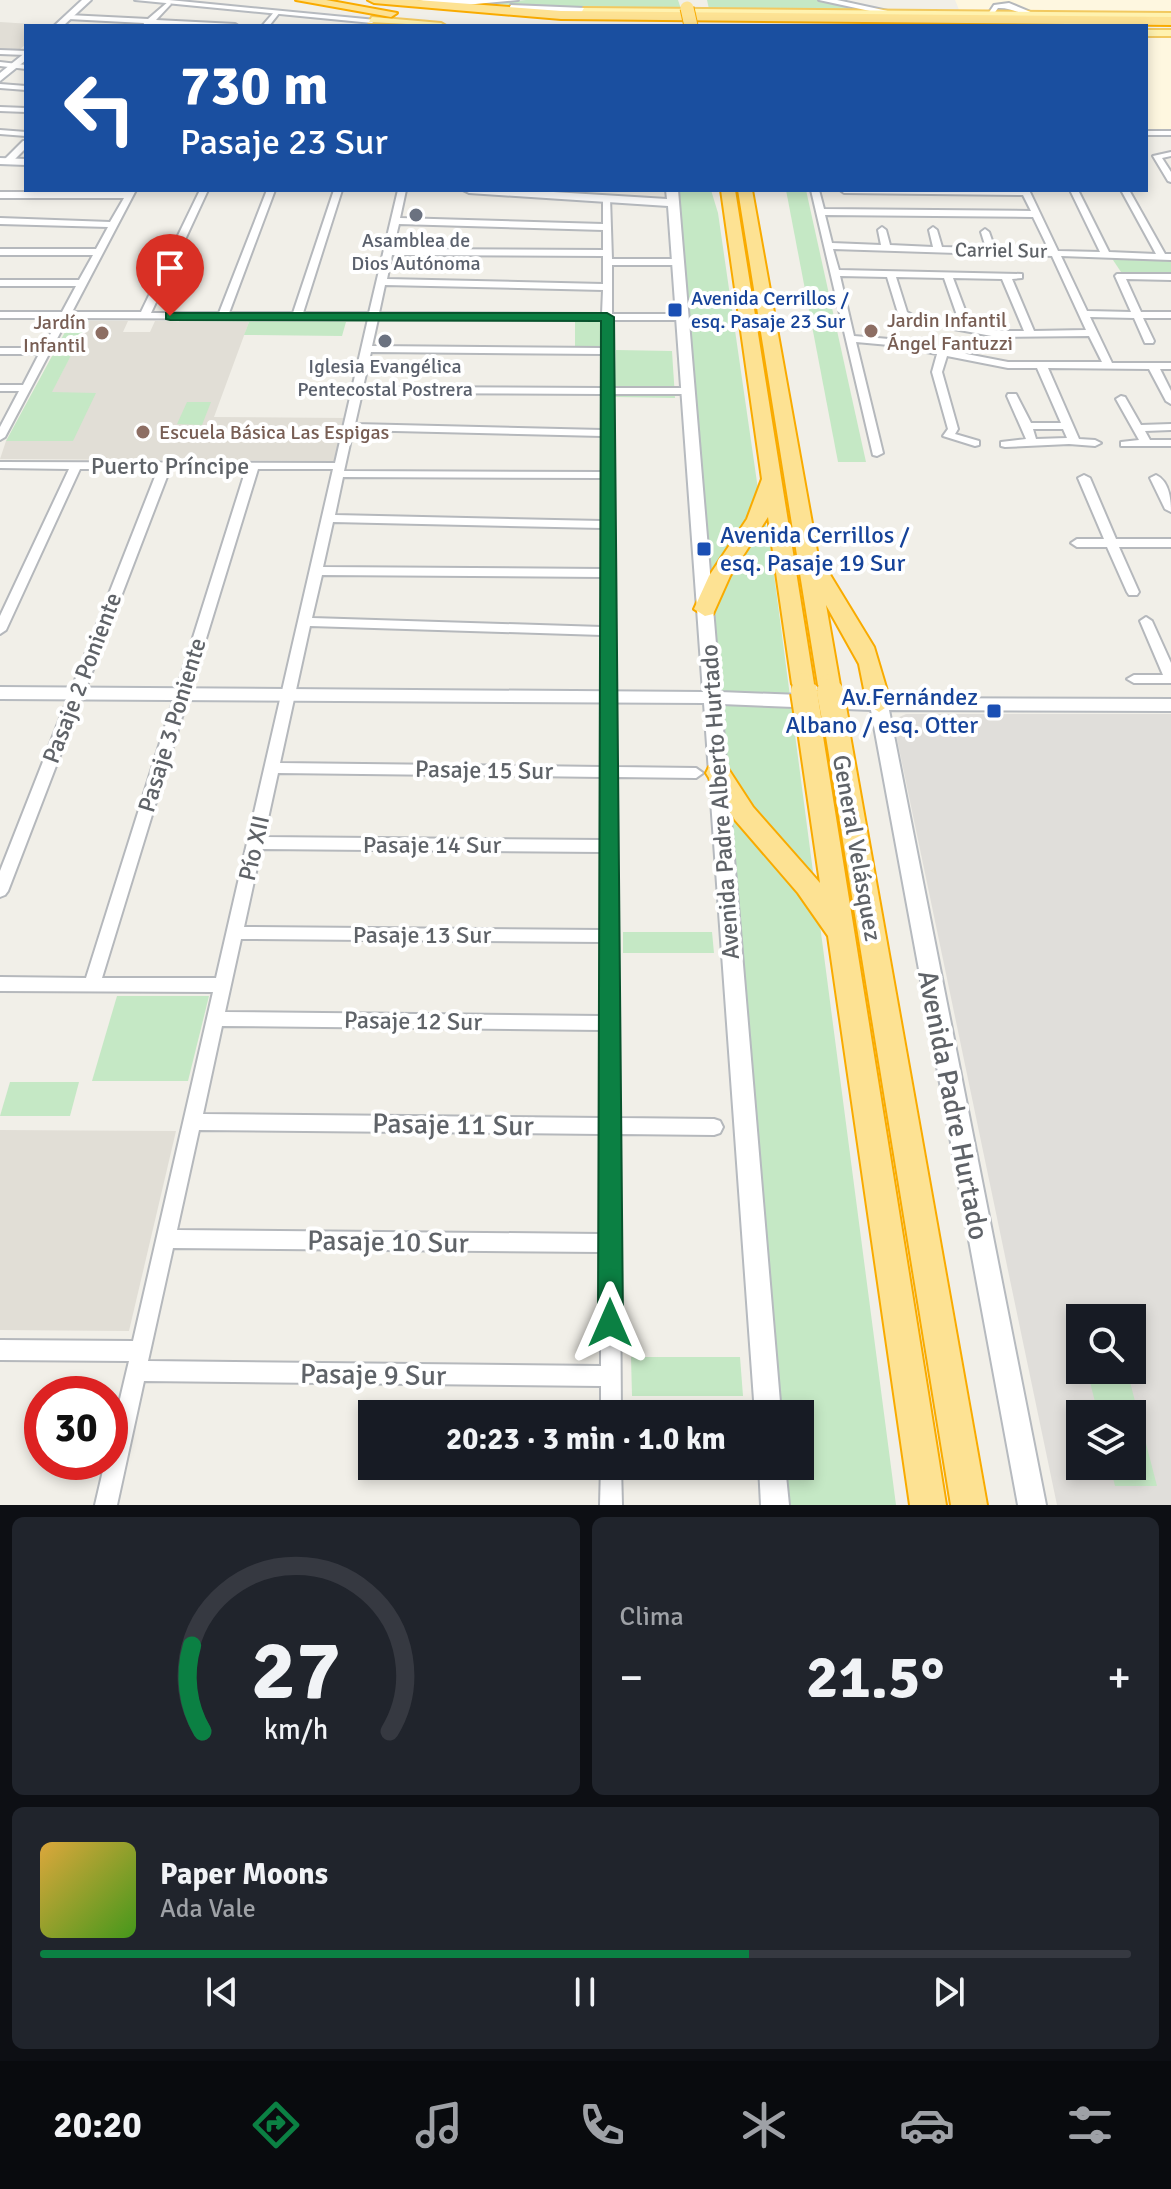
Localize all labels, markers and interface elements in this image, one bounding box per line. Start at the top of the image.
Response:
text: 730 m [180,51,328,120]
icon: left [48,56,152,160]
text: Pasaje 23 Sur [180,120,388,165]
marker: Asamblea de Dios Autónoma [407,206,425,224]
place label: Asamblea de Dios Autónoma [351,228,481,276]
pin [136,234,204,316]
street label: Carriel Sur [955,237,1048,264]
icon: arrive [148,246,192,290]
place label: Avenida Cerrillos / esq. Pasaje 23 Sur [691,286,850,334]
marker: Avenida Cerrillos / esq. Pasaje 23 Sur [666,301,684,319]
place label: Jardin Infantil Ángel Fantuzzi [887,308,1013,356]
place label: Jardín Infantil [23,310,86,358]
marker: Jardin Infantil Ángel Fantuzzi [862,322,880,340]
marker: Jardín Infantil [93,324,111,342]
marker: Iglesia Evangélica Pentecostal Postrera [376,332,394,350]
place label: Iglesia Evangélica Pentecostal Postrera [297,354,473,402]
place label: Escuela Básica Las Espigas [159,420,390,445]
marker: Escuela Básica Las Espigas [134,423,152,441]
street label: Puerto Príncipe [91,451,249,481]
place label: Avenida Cerrillos / esq. Pasaje 19 Sur [720,520,910,578]
marker: Avenida Cerrillos / esq. Pasaje 19 Sur [695,540,713,558]
street label: Pasaje 2 Poniente [36,588,128,768]
street label: Pasaje 3 Poniente [131,634,213,816]
street label: Avenida Padre Alberto Hurtado [694,643,746,961]
place label: Av.Fernández Albano / esq. Otter [785,682,978,740]
marker: Av.Fernández Albano / esq. Otter [985,702,1003,720]
street label: General Velásquez [826,753,888,943]
street label: Pasaje 15 Sur [415,754,554,786]
street label: Pío XII [232,812,276,884]
street label: Pasaje 14 Sur [363,830,501,860]
street label: Pasaje 13 Sur [353,920,491,950]
street label: Avenida Padre Hurtado [910,968,996,1243]
street label: Pasaje 12 Sur [344,1005,483,1037]
street label: Pasaje 11 Sur [372,1107,535,1143]
street label: Pasaje 10 Sur [307,1224,470,1260]
position arrow [568,1281,652,1365]
map controls [1066,1304,1146,1480]
button: search [1066,1304,1146,1384]
street label: Pasaje 9 Sur [300,1357,447,1393]
speed limit sign: 30 [24,1376,128,1480]
button: layers [1066,1400,1146,1480]
text: 20:23 · 3 min · 1.0 km [446,1421,726,1458]
text: Clima [620,1601,684,1633]
text: 27 [251,1620,341,1722]
text: 21.5° [806,1641,944,1715]
text: − [620,1651,643,1705]
text: + [1107,1651,1131,1705]
text: km/h [263,1712,328,1747]
text: Paper Moons [160,1856,328,1893]
text: Ada Vale [160,1893,256,1925]
icon: previous [200,1970,244,2014]
icon: pause [563,1970,607,2014]
icon: next [927,1970,971,2014]
icon: directions [248,2097,304,2153]
icon: music [411,2097,467,2153]
icon: phone [574,2097,630,2153]
icon: climate [736,2097,792,2153]
icon: car [899,2097,955,2153]
icon: filters [1062,2097,1118,2153]
text: 20:20 [53,2103,142,2148]

